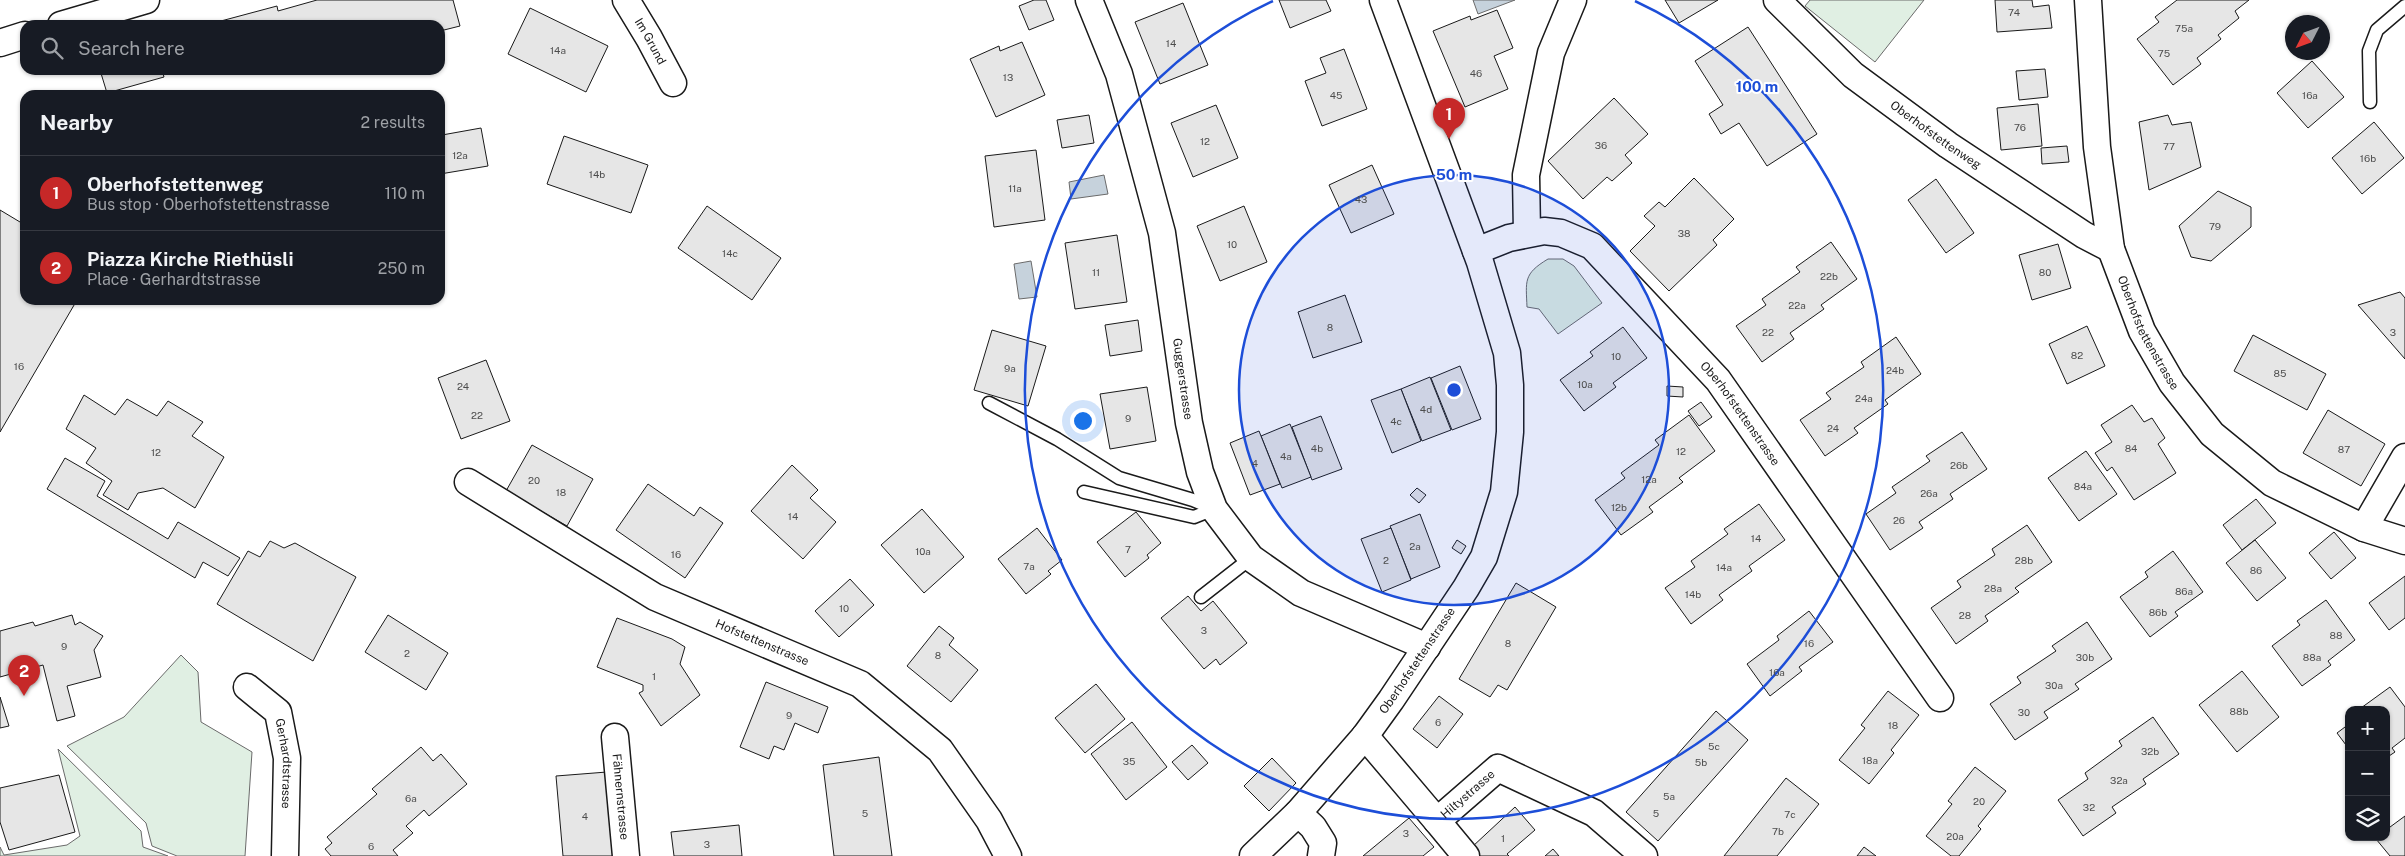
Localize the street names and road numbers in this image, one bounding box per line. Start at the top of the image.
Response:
street label: Im Grund [632,15,669,67]
street label: Oberhofstettenweg [1888,98,1984,172]
street label: Oberhofstettenstrasse [2115,274,2182,393]
street label: Guggerstrasse [1170,337,1196,421]
street label: Oberhofstettenstrasse [1697,359,1783,469]
street label: Oberhofstettenstrasse [1376,605,1458,717]
street label: Hofstettenstrasse [713,616,811,669]
street label: Gerhardtstrasse [272,717,294,809]
street label: Fähnernstrasse [610,753,631,841]
street label: Hiltystrasse [1438,767,1498,822]

